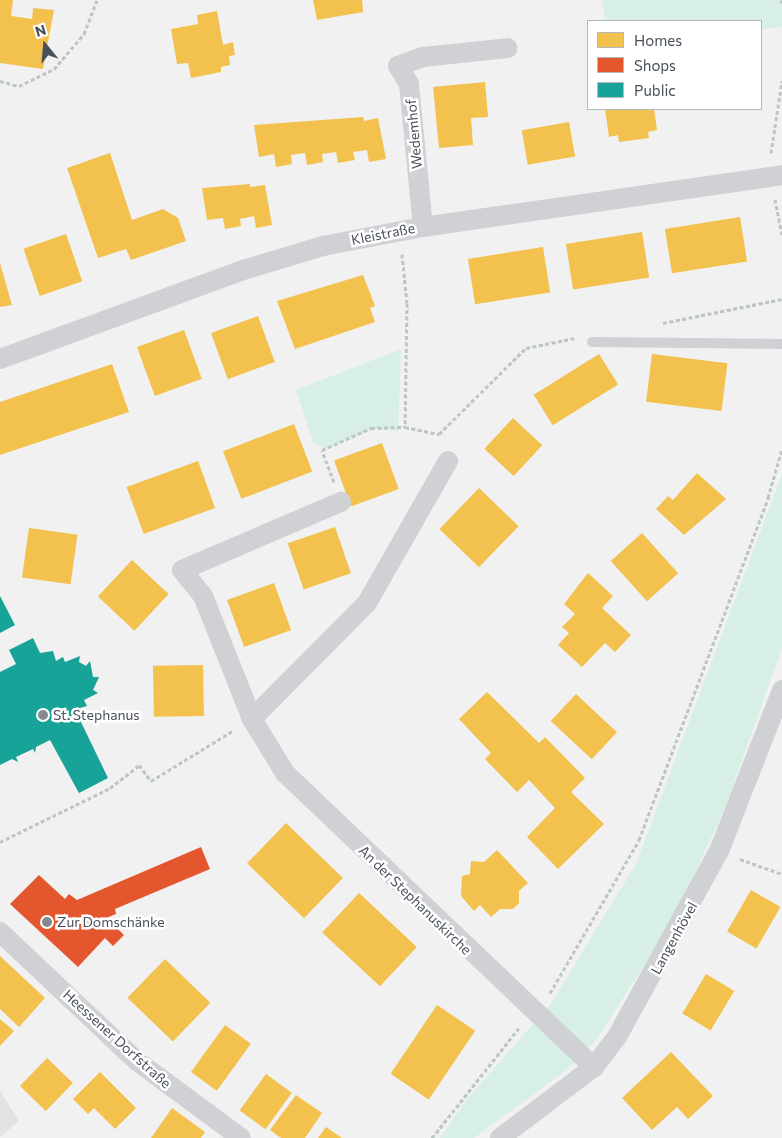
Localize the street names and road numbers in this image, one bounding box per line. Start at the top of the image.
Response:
street label: Wedemhof [403,98,425,170]
street label: Kleistraße [350,220,416,248]
street label: An der Stephanuskirche [355,842,475,958]
street label: Langenhövel [647,899,701,977]
street label: Heessener Dorfstraße [60,986,174,1092]

